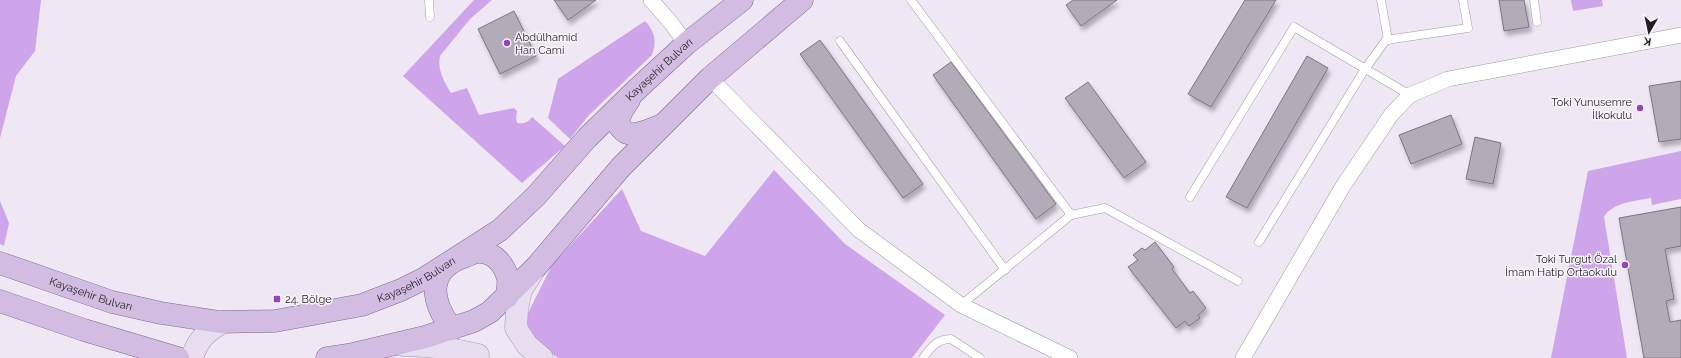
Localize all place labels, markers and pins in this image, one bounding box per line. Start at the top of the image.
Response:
place label: Abdülhamid Han Cami [515,31,578,57]
marker: Abdülhamid Han Cami [502,38,512,48]
place label: Toki Yunusemre İlkokulu [1551,96,1633,122]
marker: Toki Yunusemre İlkokulu [1635,103,1645,113]
place label: Toki Turgut Özal İmam Hatip Ortaokulu [1505,253,1617,279]
marker: Toki Turgut Özal İmam Hatip Ortaokulu [1620,260,1630,270]
place label: 24. Bölge [285,293,332,306]
marker: 24. Bölge [272,294,282,304]

